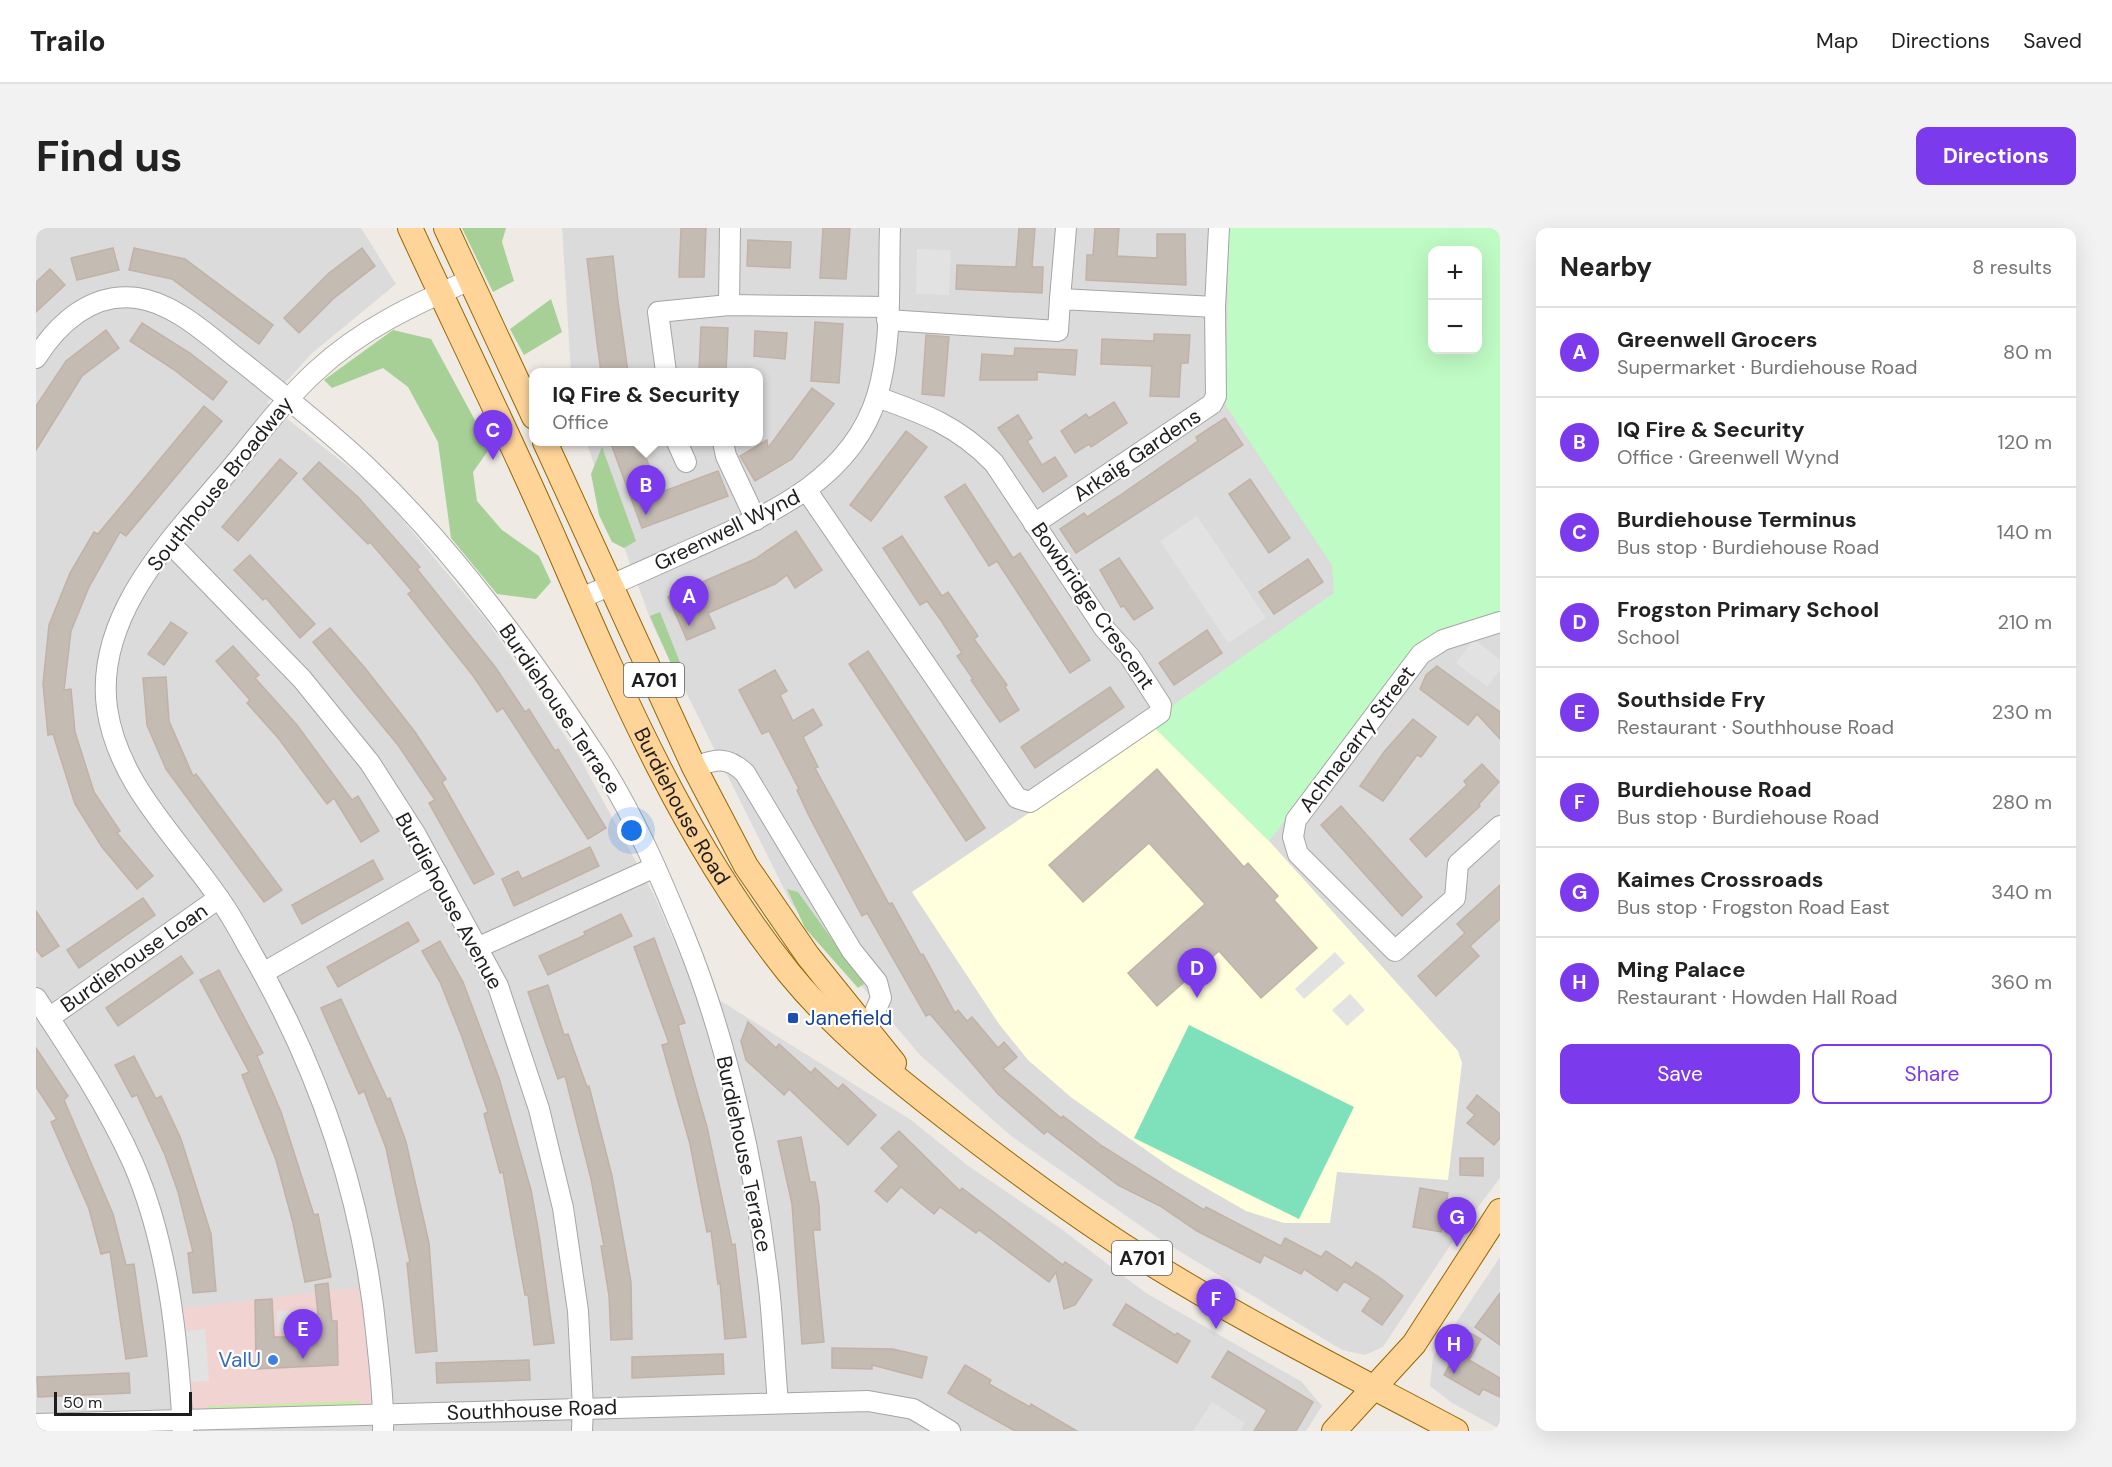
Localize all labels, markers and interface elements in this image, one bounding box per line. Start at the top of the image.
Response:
text: Trailo [30,23,106,60]
text: Map [1816,27,1858,55]
text: Directions [1891,27,1990,55]
text: Saved [2023,27,2082,55]
button: Directions [1916,127,2076,185]
text: Find us [36,129,182,184]
map controls [1428,246,1482,354]
button: + [1428,246,1482,300]
text: Nearby [1560,250,1652,284]
text: 8 results [1972,254,2052,280]
button: − [1428,300,1482,354]
text: Greenwell Grocers [1617,325,1818,354]
text: A [1572,339,1587,365]
text: 80 m [2003,339,2052,365]
text: Supermarket · Burdiehouse Road [1617,354,1918,380]
popup [529,368,763,446]
text: IQ Fire & Security [552,380,740,409]
street label: Southhouse Broadway [141,391,299,577]
street label: Arkaig Gardens [1068,402,1206,508]
text: Office [552,409,609,435]
pin: C [474,410,512,460]
text: IQ Fire & Security [1617,415,1805,444]
text: B [1573,429,1586,455]
text: 120 m [1998,429,2052,455]
text: Office · Greenwell Wynd [1617,444,1839,470]
pin: B [626,466,666,515]
street label: Greenwell Wynd [649,483,805,577]
text: Burdiehouse Terminus [1617,505,1857,534]
street label: Bowbridge Crescent [1025,517,1161,695]
text: C [1572,519,1587,545]
text: 140 m [1997,519,2052,545]
text: Bus stop · Burdiehouse Road [1617,534,1879,560]
pin: A [670,576,708,626]
text: Frogston Primary School [1617,595,1879,624]
text: D [1572,609,1587,635]
text: 210 m [1997,609,2052,635]
street label: Burdiehouse Terrace [493,618,627,800]
text: School [1617,624,1680,650]
street label: Achnacarry Street [1293,660,1421,818]
road number: A701 [624,663,684,697]
text: Southside Fry [1617,685,1765,714]
text: E [1574,699,1585,725]
text: 230 m [1992,699,2052,725]
text: Restaurant · Southhouse Road [1617,714,1894,740]
street label: Burdiehouse Road [627,723,736,890]
text: Burdiehouse Road [1617,775,1812,804]
text: F [1574,789,1585,815]
text: 280 m [1992,789,2052,815]
text: Bus stop · Burdiehouse Road [1617,804,1879,830]
street label: Burdiehouse Avenue [389,808,509,995]
your location [617,816,646,845]
text: Kaimes Crossroads [1617,865,1823,894]
text: G [1572,879,1587,905]
text: 340 m [1991,879,2052,905]
text: Bus stop · Frogston Road East [1617,894,1890,920]
street label: Burdiehouse Loan [55,897,213,1019]
pin: D [1178,948,1216,998]
text: Ming Palace [1617,955,1745,984]
text: H [1572,969,1587,995]
text: 360 m [1991,969,2052,995]
text: Restaurant · Howden Hall Road [1617,984,1898,1010]
place label: Janefield [805,1004,893,1032]
marker: Janefield [786,1011,800,1025]
button: Save [1560,1044,1800,1104]
button: Share [1812,1044,2052,1104]
street label: Burdiehouse Terrace [710,1053,778,1255]
pin: G [1438,1198,1476,1247]
road number: A701 [1112,1241,1172,1275]
pin: F [1196,1280,1236,1329]
pin: E [284,1310,322,1359]
pin: H [1434,1324,1474,1374]
place label: ValU [218,1346,261,1374]
marker: ValU [266,1353,280,1367]
scale bar [54,1389,192,1416]
text: 50 m [63,1392,102,1413]
street label: Southhouse Road [446,1393,618,1427]

